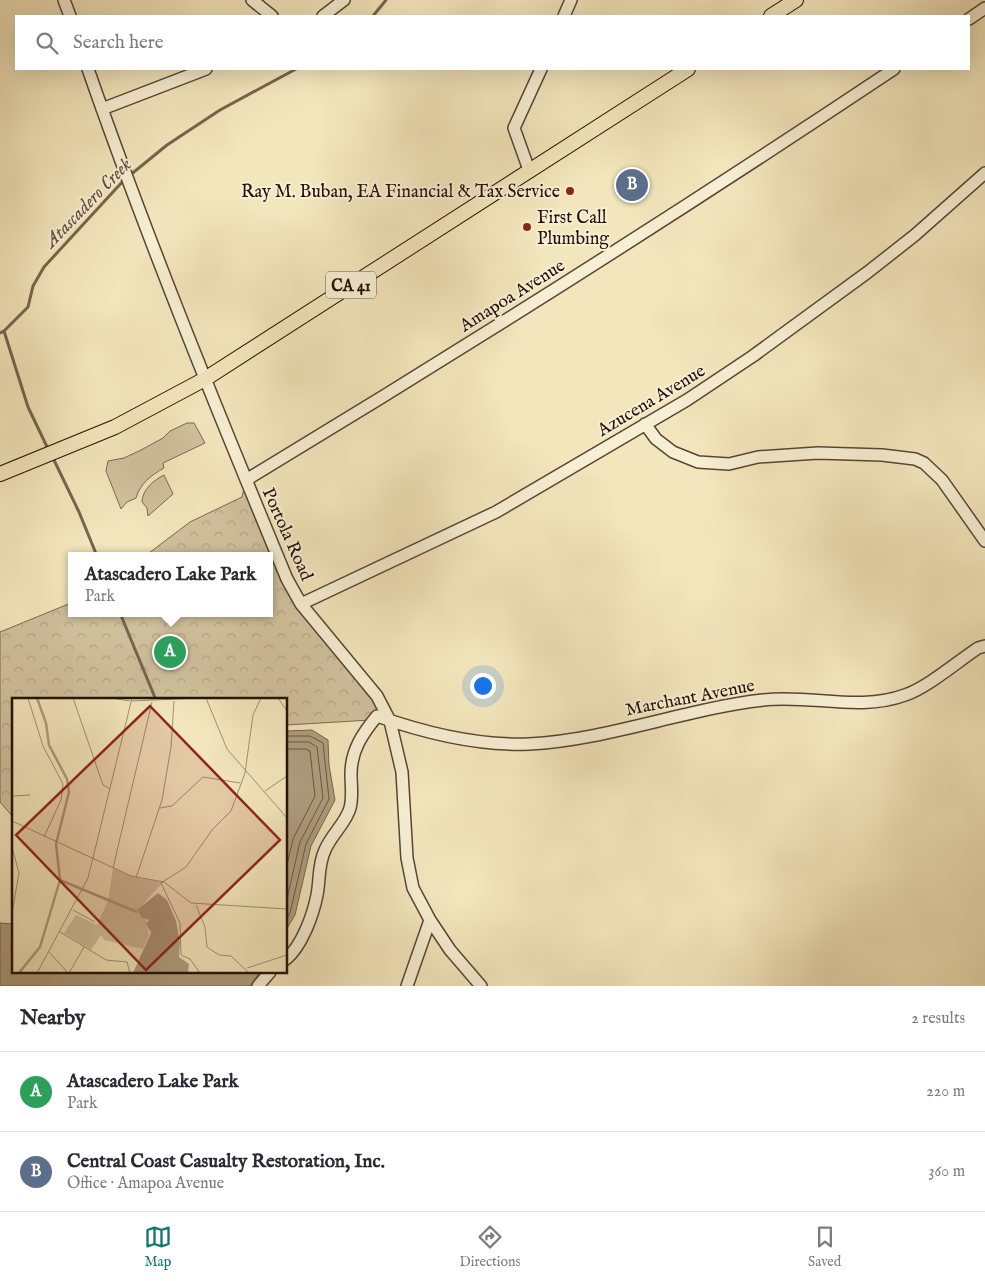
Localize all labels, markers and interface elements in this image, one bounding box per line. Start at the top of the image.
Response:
search box [15,15,970,70]
icon: search [33,29,61,57]
text: Search here [73,31,164,55]
water label: Atascadero Creek [38,153,138,255]
pin: B [616,166,648,204]
place label: Ray M. Buban, EA Financial & Tax Service [241,181,560,204]
marker: Ray M. Buban, EA Financial & Tax Service [564,185,576,197]
place label: First Call Plumbing [537,207,609,251]
marker: First Call Plumbing [521,221,533,233]
street label: Amapoa Avenue [455,255,570,338]
road number: CA 41 [326,272,376,298]
street label: Azucena Avenue [593,360,710,443]
street label: Portola Road [256,485,318,585]
popup [68,552,273,617]
text: Atascadero Lake Park [85,563,256,587]
text: Park [85,587,115,607]
pin: A [154,633,186,671]
your location [470,673,496,699]
street label: Marchant Avenue [624,675,757,722]
inset map [12,698,288,974]
text: Nearby [20,1005,85,1032]
text: 2 results [911,1009,965,1029]
text: Atascadero Lake Park [67,1070,239,1094]
text: A [31,1082,41,1102]
text: 220 m [926,1082,965,1102]
text: Park [67,1094,97,1114]
text: Central Coast Casualty Restoration, Inc. [67,1150,385,1174]
text: B [31,1162,41,1182]
text: 360 m [929,1162,965,1182]
text: Office · Amapoa Avenue [67,1174,224,1194]
tab: Map [144,1223,172,1271]
tab: Directions [459,1223,520,1271]
tab: Saved [808,1223,841,1271]

